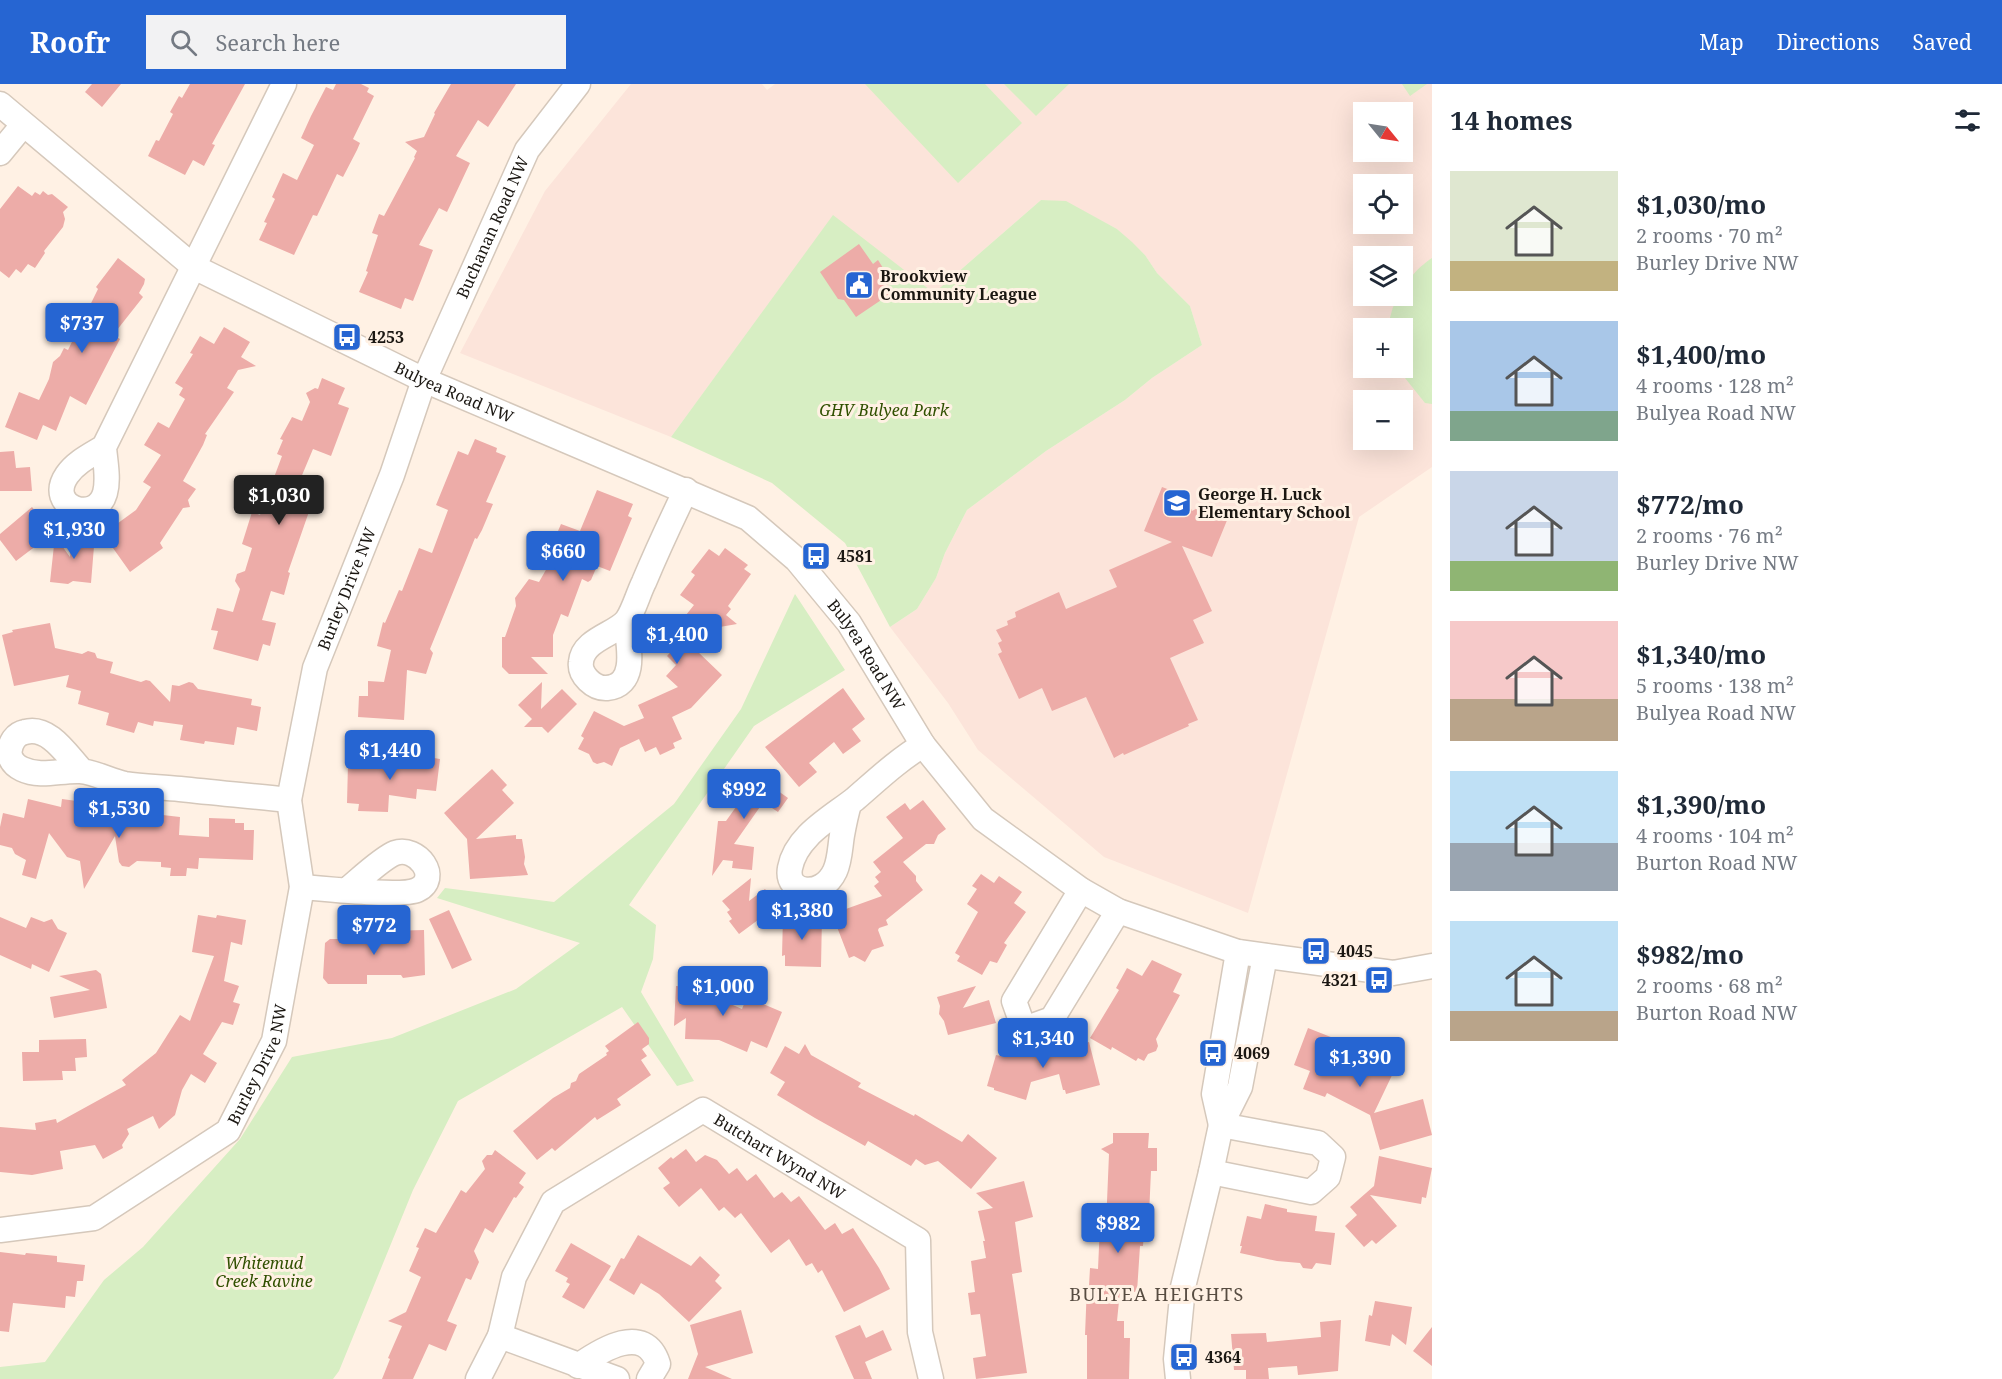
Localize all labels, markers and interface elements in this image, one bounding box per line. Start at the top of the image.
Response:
search box [146,15,566,69]
text: Roofr [30,23,110,61]
icon: search [167,26,200,59]
text: Search here [215,27,340,57]
text: Map [1699,28,1744,56]
text: Directions [1777,28,1879,56]
text: Saved [1912,28,1972,56]
north arrow [1353,102,1413,162]
map controls [1353,102,1413,450]
text: 14 homes [1450,102,1572,138]
icon: filters [1951,104,1984,137]
street label: Buchanan Road NW [451,153,534,302]
button: locate [1353,174,1413,234]
text: $1,030/mo [1636,186,1766,222]
icon: home [1498,195,1570,267]
text: 2 rooms · 70 m² [1636,222,1783,249]
button: layers [1353,246,1413,306]
text: Burley Drive NW [1636,249,1799,276]
place label: Brookview Community League [880,265,1037,305]
public building icon: Brookview Community League [843,269,875,301]
pin: $737 [46,303,118,354]
text: $737 [59,309,105,336]
button: + [1353,318,1413,378]
bus stop icon: 4253 [331,321,363,353]
place label: 4253 [368,326,404,348]
text: $1,400/mo [1636,336,1766,372]
icon: home [1498,345,1570,417]
street label: Bulyea Road NW [391,356,517,428]
text: 4 rooms · 128 m² [1636,372,1794,399]
button: − [1353,390,1413,450]
park label: GHV Bulyea Park [819,399,950,421]
text: Bulyea Road NW [1636,399,1796,426]
pin: $1,030 [230,475,328,526]
text: $1,030 [248,481,310,508]
place label: George H. Luck Elementary School [1198,483,1351,523]
text: $772/mo [1636,486,1744,522]
school or university icon: George H. Luck Elementary School [1161,487,1193,519]
icon: home [1498,495,1570,567]
pin: $1,930 [25,509,123,560]
text: $1,930 [43,515,105,542]
text: 2 rooms · 76 m² [1636,522,1783,549]
street label: Burley Drive NW [312,524,381,653]
pin: $660 [527,531,599,582]
text: $660 [540,537,586,564]
bus stop icon: 4581 [800,540,832,572]
place label: 4581 [837,545,873,567]
text: Burley Drive NW [1636,549,1799,576]
street label: Bulyea Road NW [823,594,910,714]
pin: $1,400 [628,614,726,665]
text: $1,400 [646,620,708,647]
text: $1,340/mo [1636,636,1766,672]
icon: home [1498,645,1570,717]
text: 5 rooms · 138 m² [1636,672,1794,699]
text: Bulyea Road NW [1636,699,1796,726]
pin: $1,440 [341,730,439,781]
text: $1,440 [359,736,421,763]
pin: $992 [708,769,780,820]
text: $992 [721,775,767,802]
text: $1,390/mo [1636,786,1766,822]
pin: $1,530 [70,788,168,839]
text: $1,530 [88,794,150,821]
icon: home [1498,795,1570,867]
text: 4 rooms · 104 m² [1636,822,1794,849]
text: Burton Road NW [1636,849,1797,876]
pin: $1,380 [753,890,851,941]
text: $1,380 [771,896,833,923]
pin: $772 [338,905,410,956]
text: $772 [351,911,397,938]
bus stop icon: 4045 [1300,935,1332,967]
text: $982/mo [1636,936,1744,972]
place label: 4045 [1337,940,1373,962]
icon: home [1498,945,1570,1017]
bus stop icon: 4321 [1363,964,1395,996]
pin: $1,000 [674,966,772,1017]
place label: 4321 [1322,969,1358,991]
text: $1,000 [692,972,754,999]
text: 2 rooms · 68 m² [1636,972,1783,999]
text: Burton Road NW [1636,999,1797,1026]
street label: Burley Drive NW [222,1002,292,1129]
pin: $1,340 [994,1018,1092,1069]
text: $1,340 [1012,1024,1074,1051]
bus stop icon: 4069 [1197,1037,1229,1069]
pin: $1,390 [1311,1037,1409,1088]
place label: 4069 [1234,1042,1270,1064]
text: $1,390 [1329,1043,1391,1070]
street label: Butchart Wynd NW [710,1108,850,1205]
pin: $982 [1082,1203,1154,1254]
text: $982 [1095,1209,1141,1236]
park label: Whitemud Creek Ravine [215,1252,313,1292]
district label: BULYEA HEIGHTS [1069,1282,1245,1306]
bus stop icon: 4364 [1168,1341,1200,1373]
place label: 4364 [1205,1346,1241,1368]

